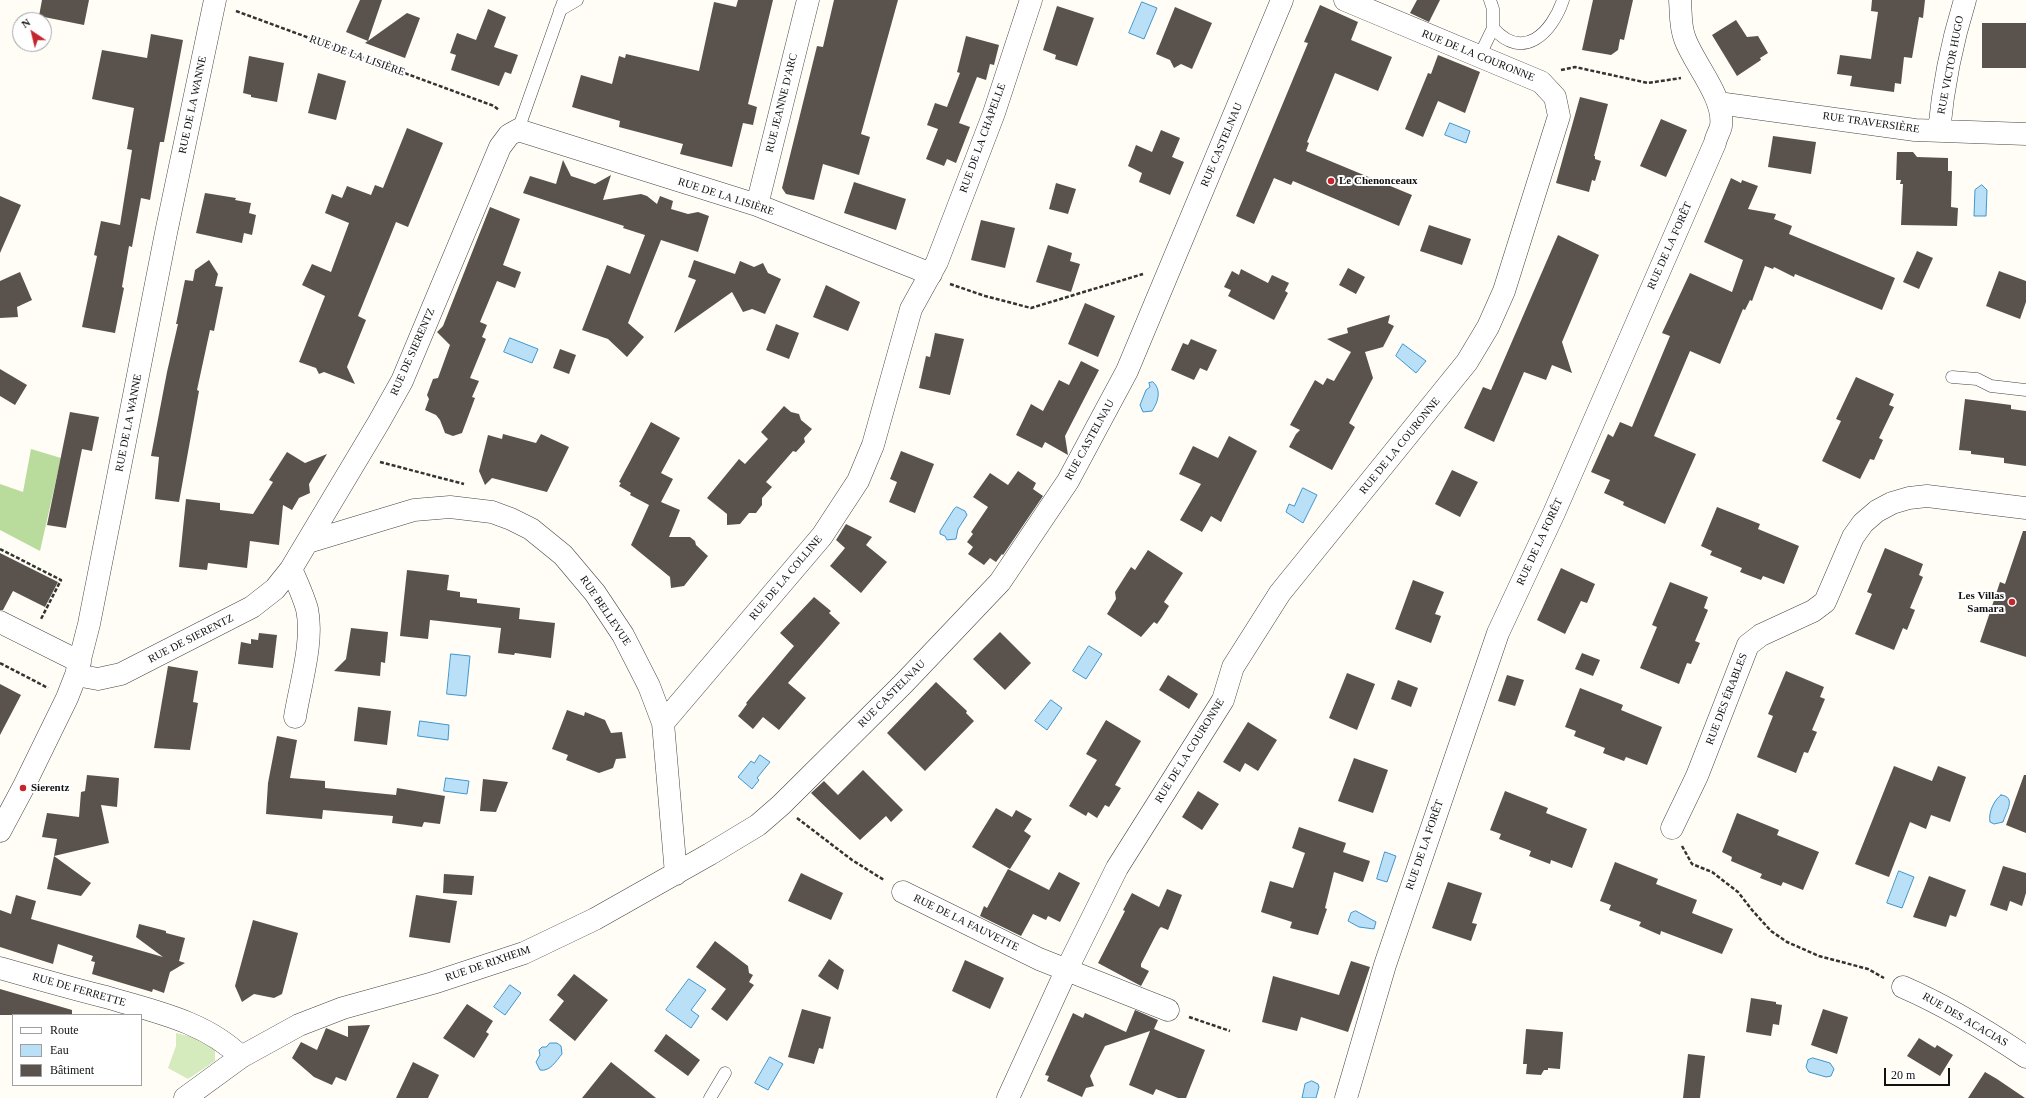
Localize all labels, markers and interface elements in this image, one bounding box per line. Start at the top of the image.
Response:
north arrow [12,12,52,52]
street label: RUE VICTOR HUGO [1935,15,1967,115]
text: N [19,16,32,30]
street label: RUE DE LA COURONNE [1420,27,1536,85]
street label: RUE DE LA LISIÈRE [308,33,406,79]
street label: RUE JEANNE D'ARC [763,52,801,154]
street label: RUE DE LA WANNE [176,55,210,155]
street label: RUE DE LA CHAPELLE [957,81,1009,195]
street label: RUE CASTELNAU [1198,101,1246,189]
street label: RUE TRAVERSIÈRE [1822,110,1920,136]
place label: Le Chenonceaux [1339,174,1418,188]
street label: RUE DE LA LISIÈRE [676,175,776,219]
marker: Le Chenonceaux [1326,176,1336,186]
street label: RUE DE LA FORÊT [1645,200,1695,292]
street label: RUE DE SIERENTZ [388,306,438,398]
street label: RUE DE LA WANNE [113,373,145,473]
street label: RUE DE LA COURONNE [1357,395,1443,497]
street label: RUE CASTELNAU [1062,397,1118,483]
street label: RUE DE LA FORÊT [1514,496,1566,588]
street label: RUE DE LA COLLINE [747,533,825,623]
street label: RUE BELLEVUE [577,573,633,649]
place label: Les Villas Samara [1958,589,2004,615]
marker: Les Villas Samara [2007,597,2017,607]
street label: RUE DE SIERENTZ [146,612,236,666]
street label: RUE DES ÉRABLES [1703,651,1751,747]
street label: RUE CASTELNAU [855,657,929,731]
street label: RUE DE LA COURONNE [1152,696,1228,806]
place label: Sierentz [31,781,69,795]
marker: Sierentz [18,783,28,793]
street label: RUE DE LA FORÊT [1403,798,1447,892]
street label: RUE DE LA FAUVETTE [911,892,1021,954]
street label: RUE DE RIXHEIM [444,943,532,985]
street label: RUE DE FERRETTE [31,970,127,1010]
street label: RUE DES ACACIAS [1920,990,2010,1050]
legend [12,1014,142,1086]
text: Route [50,1023,79,1037]
text: Eau [50,1043,69,1057]
scale bar [1886,1060,1952,1086]
text: Bâtiment [50,1063,94,1077]
text: 20 m [1891,1068,1915,1082]

